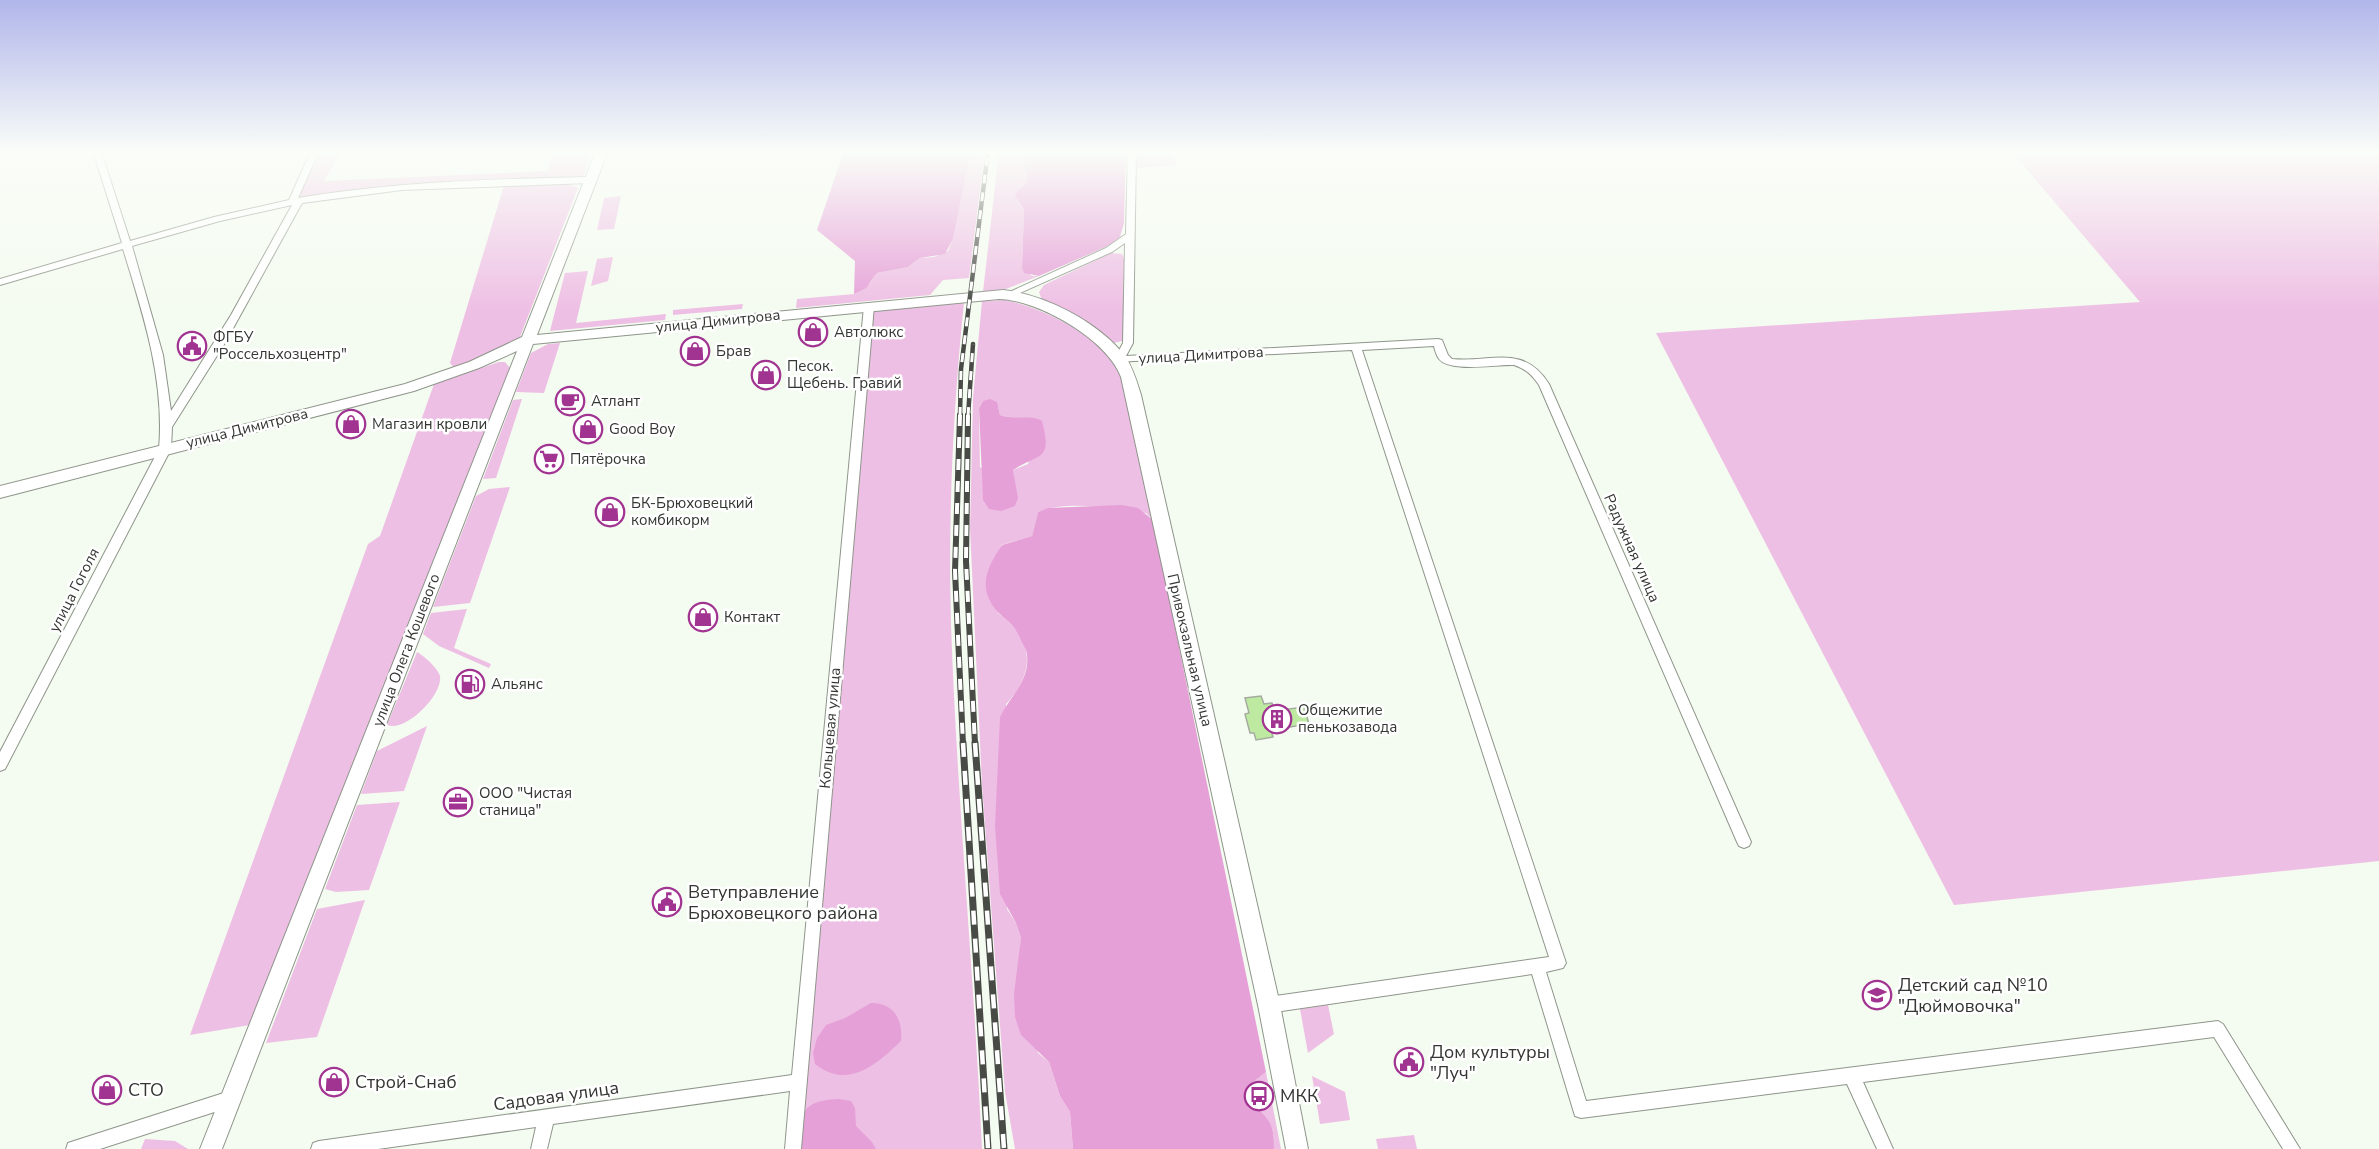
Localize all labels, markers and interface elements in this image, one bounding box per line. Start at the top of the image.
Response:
street label: улица Димитрова [655,305,781,337]
shop icon: Автолюкс [797,316,829,348]
place label: Автолюкс [834,322,903,342]
place label: ФГБУ "Россельхозцентр" [213,327,347,364]
public building icon: ФГБУ "Россельхозцентр" [176,330,208,362]
shop icon: Брав [679,335,711,367]
place label: Брав [716,341,751,361]
street label: улица Димитрова [1138,342,1264,368]
place label: Песок. Щебень. Гравий [787,356,902,393]
shop icon: Песок. Щебень. Гравий [750,359,782,391]
cafe icon: Атлант [554,385,586,417]
place label: Атлант [591,391,641,411]
street label: улица Димитрова [184,403,310,453]
shop icon: Магазин кровли [335,408,367,440]
shop icon: Good Boy [572,413,604,445]
place label: Магазин кровли [372,414,487,434]
place label: Good Boy [609,419,676,439]
supermarket icon: Пятёрочка [533,443,565,475]
place label: Пятёрочка [570,449,646,469]
street label: Радужная улица [1599,491,1665,605]
place label: БК-Брюховецкий комбикорм [631,493,753,530]
shop icon: БК-Брюховецкий комбикорм [594,496,626,528]
street label: улица Гоголя [44,544,104,636]
street label: улица Олега Кошевого [368,571,444,729]
street label: Привокзальная улица [1163,572,1217,728]
shop icon: Контакт [687,601,719,633]
place label: Контакт [724,607,780,627]
street label: Кольцевая улица [815,667,845,789]
fuel station icon: Альянс [454,668,486,700]
place label: Альянс [491,674,543,694]
place label: Общежитие пенькозавода [1298,700,1397,737]
building icon: Общежитие пенькозавода [1261,703,1293,735]
place label: ООО "Чистая станица" [479,783,572,820]
office icon: ООО "Чистая станица" [442,786,474,818]
place label: Ветуправление Брюховецкого района [688,880,878,925]
public building icon: Ветуправление Брюховецкого района [651,886,683,918]
place label: Детский сад №10 "Дюймовочка" [1898,973,2048,1018]
school or university icon: Детский сад №10 "Дюймовочка" [1861,979,1893,1011]
place label: Дом культуры "Луч" [1430,1040,1550,1085]
public building icon: Дом культуры "Луч" [1393,1046,1425,1078]
shop icon: Строй-Снаб [318,1066,350,1098]
place label: Строй-Снаб [355,1070,457,1094]
shop icon: СТО [91,1074,123,1106]
street label: Садовая улица [492,1075,620,1117]
place label: СТО [128,1078,164,1102]
bus stop icon: МКК [1243,1080,1275,1112]
place label: МКК [1280,1084,1319,1108]

